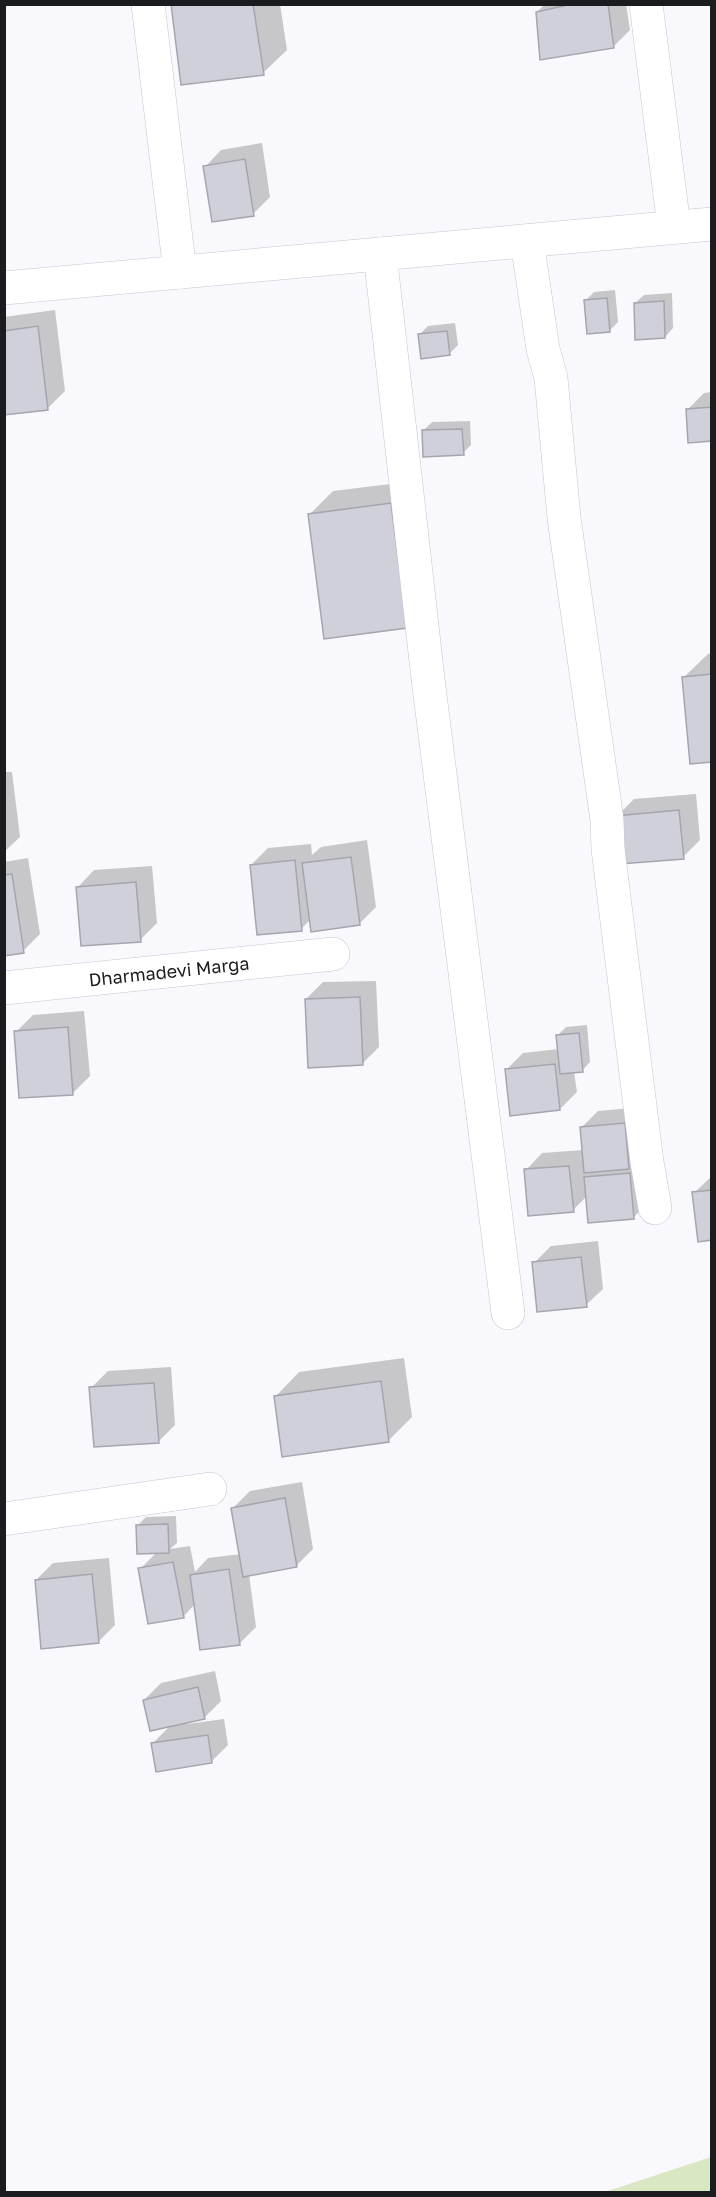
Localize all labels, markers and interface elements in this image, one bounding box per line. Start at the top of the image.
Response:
street label: Dharmadevi Marga [88,952,250,990]

